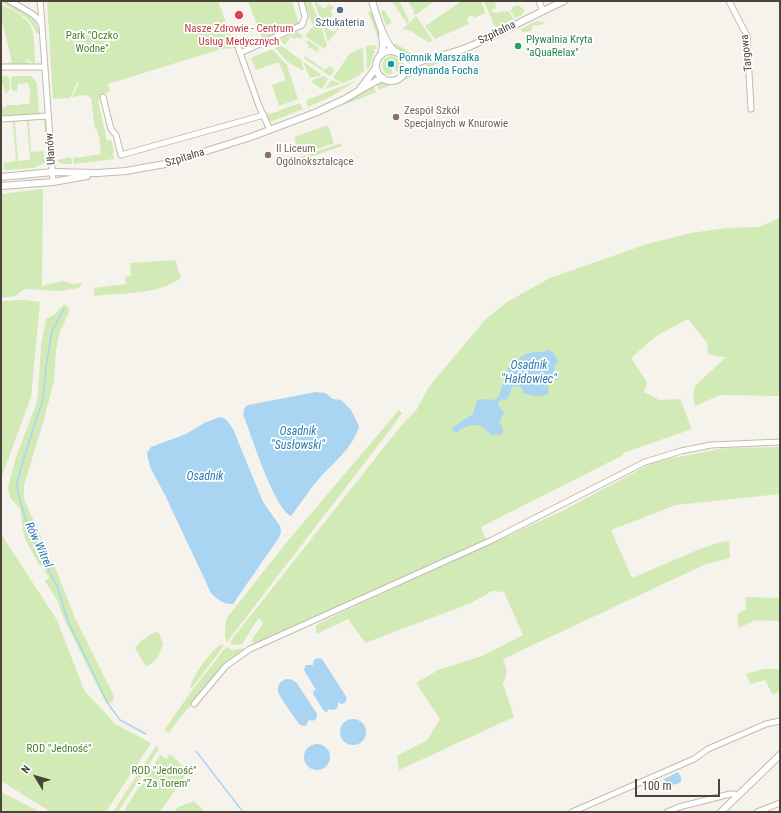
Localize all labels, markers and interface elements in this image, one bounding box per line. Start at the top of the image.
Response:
marker: Sztukateria [335,5,345,15]
marker: Nasze Zdrowie - Centrum Usług Medycznych [233,9,245,21]
place label: Sztukateria [316,16,364,30]
street label: Szpitalna [476,18,518,48]
place label: Nasze Zdrowie - Centrum Usług Medycznych [185,22,293,48]
park label: Park "Oczko Wodne" [66,29,118,55]
place label: Pływalnia Kryta "aQuaRelax" [526,33,593,59]
street label: Targowa [739,34,755,72]
marker: Pływalnia Kryta "aQuaRelax" [513,41,523,51]
place label: Pomnik Marszałka Ferdynanda Focha [399,51,479,77]
marker: Pomnik Marszałka Ferdynanda Focha [386,59,396,69]
place label: Zespół Szkół Specjalnych w Knurowie [404,104,508,130]
marker: Zespół Szkół Specjalnych w Knurowie [391,112,401,122]
street label: Ułanów [43,132,59,166]
place label: II Liceum Ogólnokształcące [276,142,354,168]
street label: Szpitalna [164,146,206,170]
marker: II Liceum Ogólnokształcące [263,150,273,160]
water label: Osadnik "Hałdowiec" [501,359,557,387]
water label: Osadnik "Susłowski" [271,425,325,453]
water label: Osadnik [186,470,224,484]
water label: Rów Witrel [21,520,55,570]
park label: ROD "Jedność" [26,742,92,756]
north arrow [16,757,56,797]
text: N [19,763,33,776]
park label: ROD "Jedność" - "Za Torem" [131,764,197,790]
scale bar [637,771,722,797]
text: 100 m [642,779,672,793]

